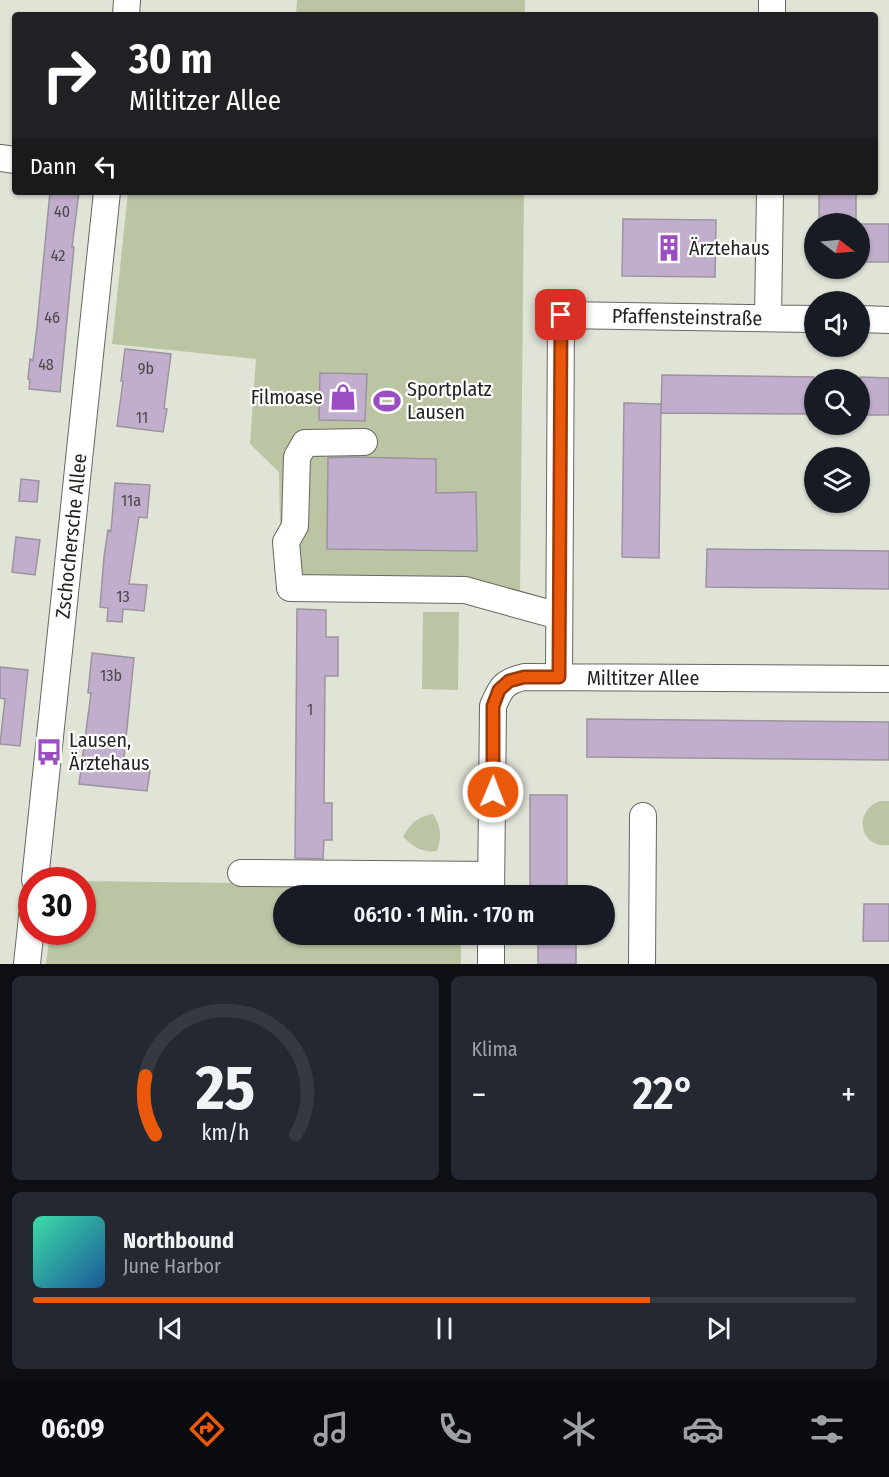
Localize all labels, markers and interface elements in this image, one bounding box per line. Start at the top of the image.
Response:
text: 30 m [129,34,213,84]
icon: right [30,36,108,114]
text: Miltitzer Allee [129,85,281,117]
icon: left [89,150,122,183]
text: Dann [30,153,77,180]
house number: 40 [54,202,70,221]
north arrow [804,213,870,279]
map controls [804,213,870,513]
building icon: Ärztehaus [654,233,684,263]
place label: Ärztehaus [689,236,770,260]
house number: 42 [51,246,65,265]
pin [535,289,586,340]
button: sound [804,291,870,357]
icon: arrive [544,298,577,331]
street label: Pfaffensteinstraße [612,304,762,330]
house number: 46 [44,308,60,327]
house number: 48 [38,355,54,374]
house number: 9b [138,359,154,378]
button: search [804,369,870,435]
place label: Sportplatz Lausen [407,377,492,424]
shop icon: Filmoase [328,382,358,412]
place label: Filmoase [251,385,323,409]
sports icon: Sportplatz Lausen [372,386,402,416]
house number: 11 [136,408,148,427]
button: layers [804,447,870,513]
street label: Zschochersche Allee [50,452,92,620]
house number: 11a [121,491,141,510]
house number: 13 [116,587,130,606]
house number: 13b [100,666,122,685]
street label: Miltitzer Allee [587,666,699,690]
house number: 1 [307,700,313,719]
place label: Lausen, Ärztehaus [69,728,150,775]
bus stop icon: Lausen, Ärztehaus [34,737,64,767]
position arrow [461,760,525,824]
speed limit sign: 30 [18,867,96,945]
text: 06:10 · 1 Min. · 170 m [354,901,534,928]
text: Klima [472,1037,518,1061]
text: 25 [194,1051,255,1126]
text: 22° [632,1067,695,1121]
text: − [472,1075,486,1115]
text: + [841,1075,856,1115]
text: km/h [201,1120,249,1146]
text: Northbound [123,1227,234,1254]
text: June Harbor [123,1254,221,1278]
icon: previous [154,1312,187,1345]
icon: pause [428,1312,461,1345]
icon: next [702,1312,735,1345]
icon: directions [186,1408,228,1450]
icon: music [310,1408,352,1450]
icon: phone [434,1408,476,1450]
icon: climate [558,1408,600,1450]
icon: car [682,1408,724,1450]
icon: filters [806,1408,848,1450]
text: 06:09 [41,1413,104,1445]

